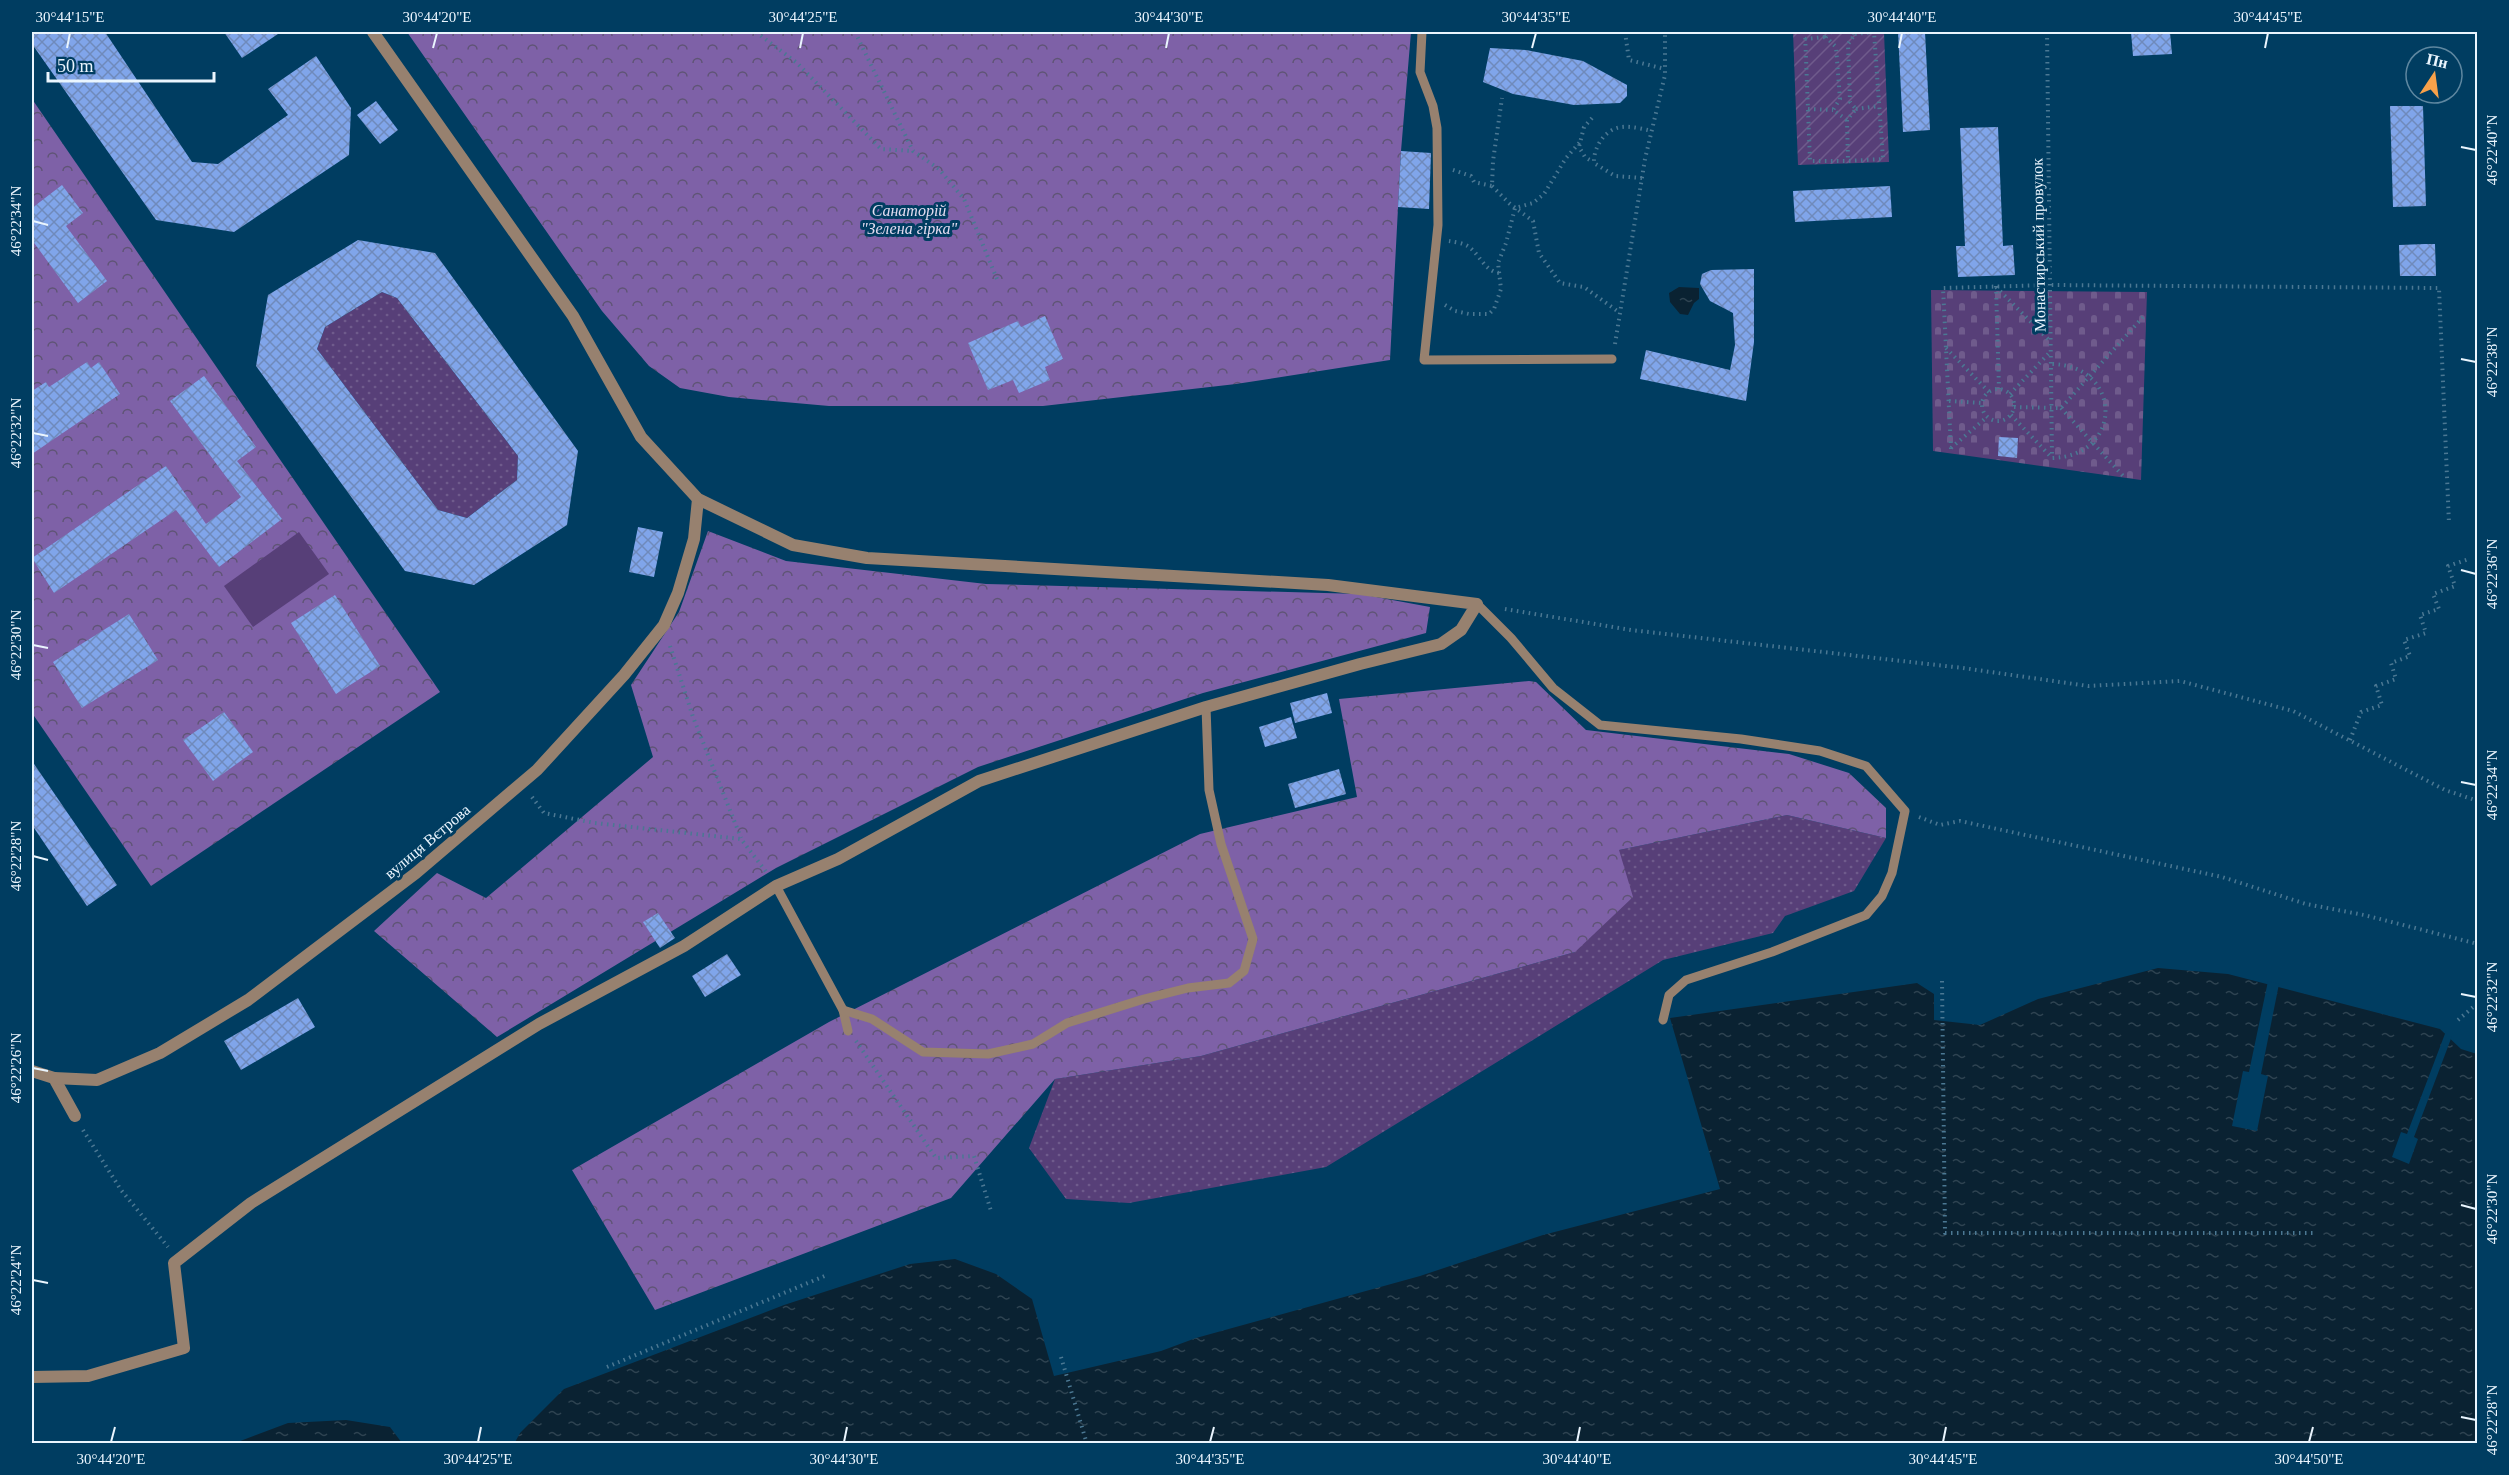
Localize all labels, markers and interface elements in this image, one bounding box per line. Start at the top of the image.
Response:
text: 30°44'15"E [36,9,105,25]
text: 30°44'20"E [403,9,472,25]
text: 30°44'25"E [769,9,838,25]
text: 30°44'30"E [1135,9,1204,25]
text: 30°44'35"E [1502,9,1571,25]
text: 30°44'40"E [1868,9,1937,25]
text: 30°44'45"E [2234,9,2303,25]
scale bar [48,45,214,83]
north arrow [2404,45,2464,105]
text: Пн [2425,50,2450,72]
text: 50 m [57,56,94,76]
text: 46°22'40"N [2484,115,2500,185]
street label: Монастирський провулок [2028,158,2050,332]
text: 46°22'34"N [8,186,24,256]
park label: Санаторій "Зелена гірка" [861,202,957,238]
text: 46°22'38"N [2484,327,2500,397]
text: 46°22'32"N [8,398,24,468]
text: 46°22'36"N [2484,539,2500,609]
text: 46°22'30"N [8,610,24,680]
text: 46°22'34"N [2484,750,2500,820]
street label: вулиця Вєтрова [381,801,474,883]
text: 46°22'28"N [8,821,24,891]
text: 46°22'32"N [2484,962,2500,1032]
text: 46°22'26"N [8,1033,24,1103]
text: 46°22'30"N [2484,1174,2500,1244]
text: 46°22'24"N [8,1245,24,1315]
text: 46°22'28"N [2484,1385,2500,1455]
text: 30°44'20"E [77,1451,146,1467]
text: 30°44'25"E [444,1451,513,1467]
text: 30°44'30"E [810,1451,879,1467]
text: 30°44'35"E [1176,1451,1245,1467]
text: 30°44'40"E [1543,1451,1612,1467]
text: 30°44'45"E [1909,1451,1978,1467]
text: 30°44'50"E [2275,1451,2344,1467]

